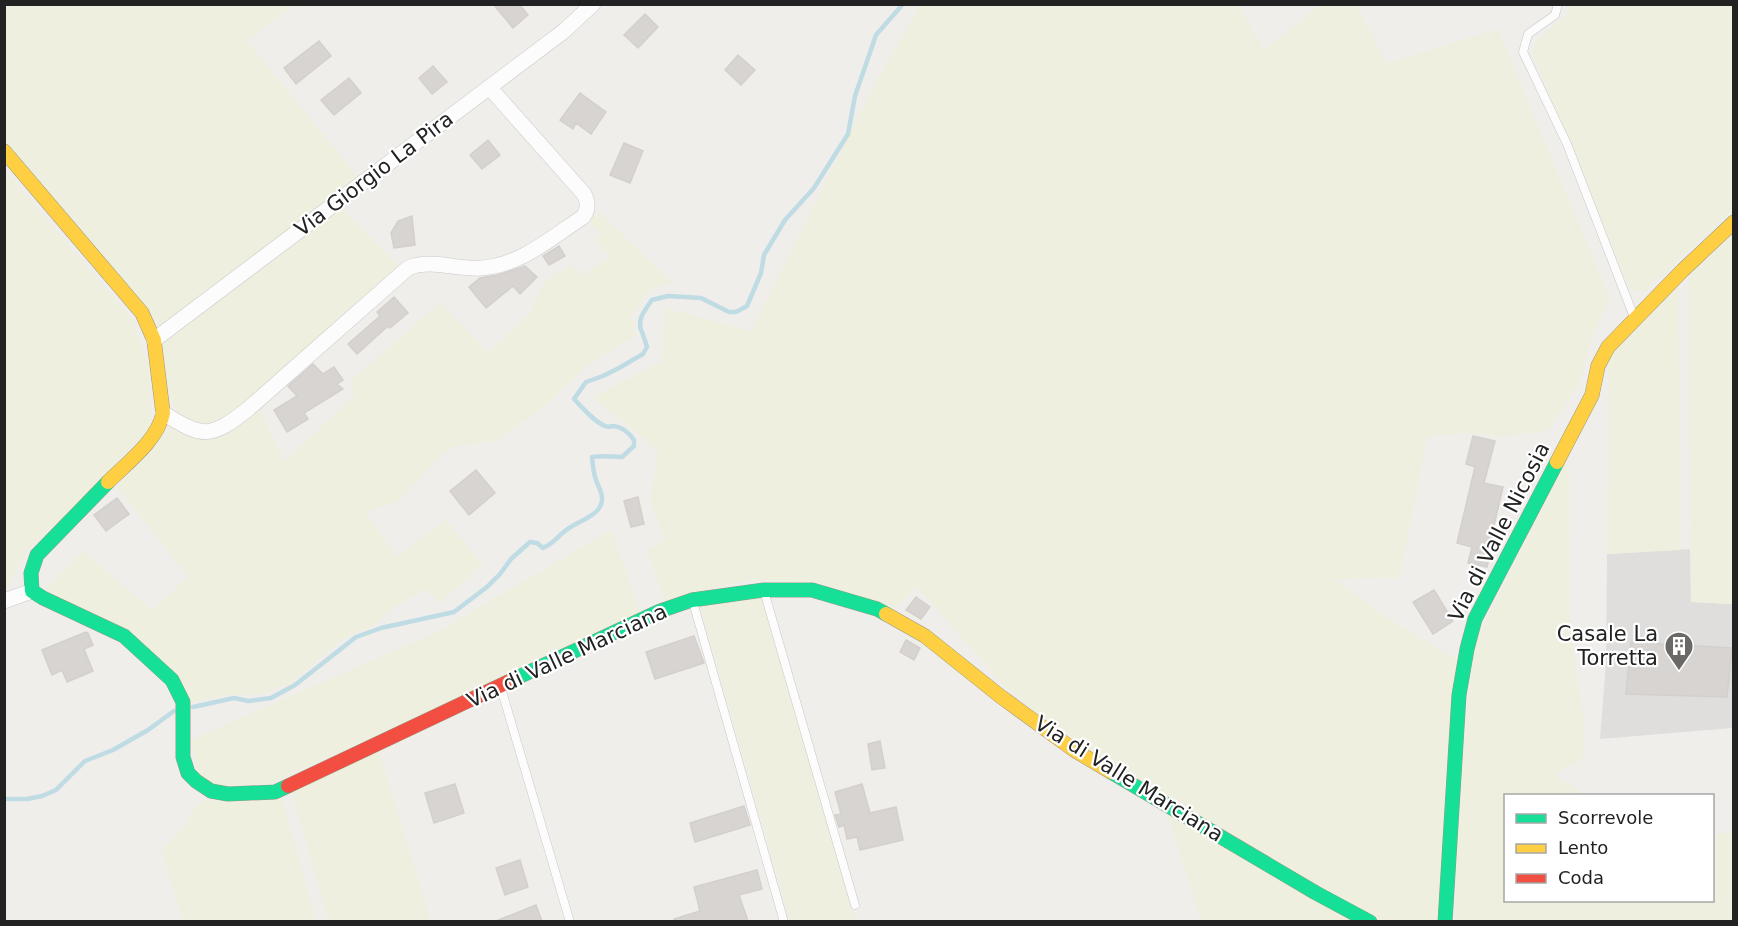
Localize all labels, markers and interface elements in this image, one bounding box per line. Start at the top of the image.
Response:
street label: Via Giorgio La Pira [290,107,458,241]
street label: Via di Valle Nicosia [1443,439,1555,625]
street label: Via di Valle Marciana [463,599,671,713]
place label: Casale La Torretta [1557,622,1658,670]
building icon: Casale La Torretta [1663,630,1695,672]
street label: Via di Valle Marciana [1030,711,1228,847]
legend [1504,794,1714,902]
text: Scorrevole [1558,807,1653,828]
text: Lento [1558,837,1608,858]
text: Coda [1558,867,1604,888]

